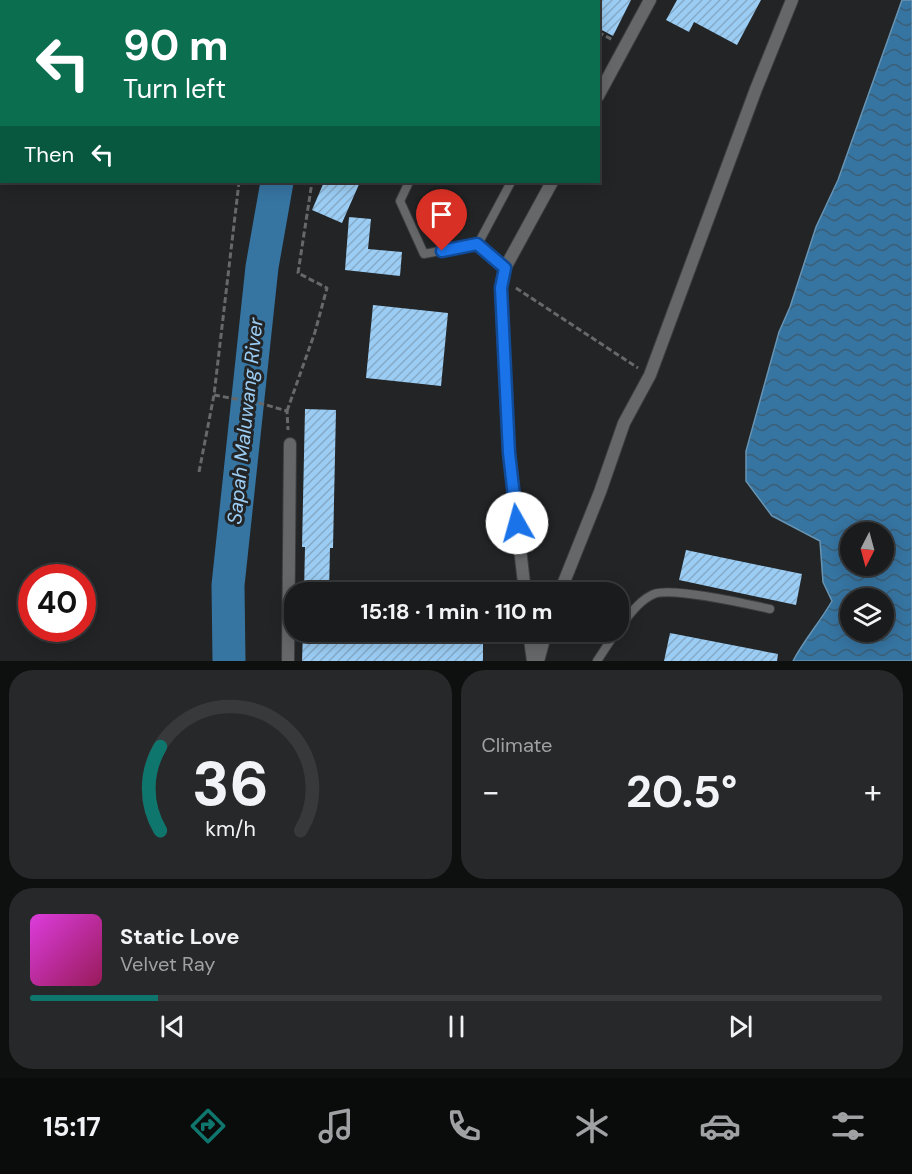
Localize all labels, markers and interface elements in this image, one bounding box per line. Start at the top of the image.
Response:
text: 90 m [123,18,229,73]
icon: left [24,24,102,102]
text: Turn left [123,71,226,106]
icon: left [86,138,119,171]
text: Then [24,140,74,169]
pin [416,189,467,251]
icon: arrive [425,198,458,231]
water label: Sapah Maluwang River [221,316,269,526]
position arrow [485,491,549,555]
north arrow [840,522,894,576]
map controls [840,522,894,642]
speed limit sign: 40 [18,564,96,642]
button: layers [840,588,894,642]
text: 15:18 · 1 min · 110 m [361,597,552,626]
text: Climate [482,732,552,758]
text: 36 [192,743,269,824]
text: 20.5° [626,762,737,821]
text: − [482,770,500,813]
text: + [864,770,882,813]
text: km/h [205,816,256,844]
text: Static Love [120,922,240,951]
text: Velvet Ray [120,951,215,977]
icon: previous [156,1010,189,1043]
icon: pause [440,1010,473,1043]
icon: next [724,1010,757,1043]
icon: directions [187,1105,229,1147]
icon: music [315,1105,357,1147]
icon: phone [443,1105,485,1147]
icon: climate [571,1105,613,1147]
icon: car [699,1105,741,1147]
icon: filters [827,1105,869,1147]
text: 15:17 [43,1109,101,1144]

